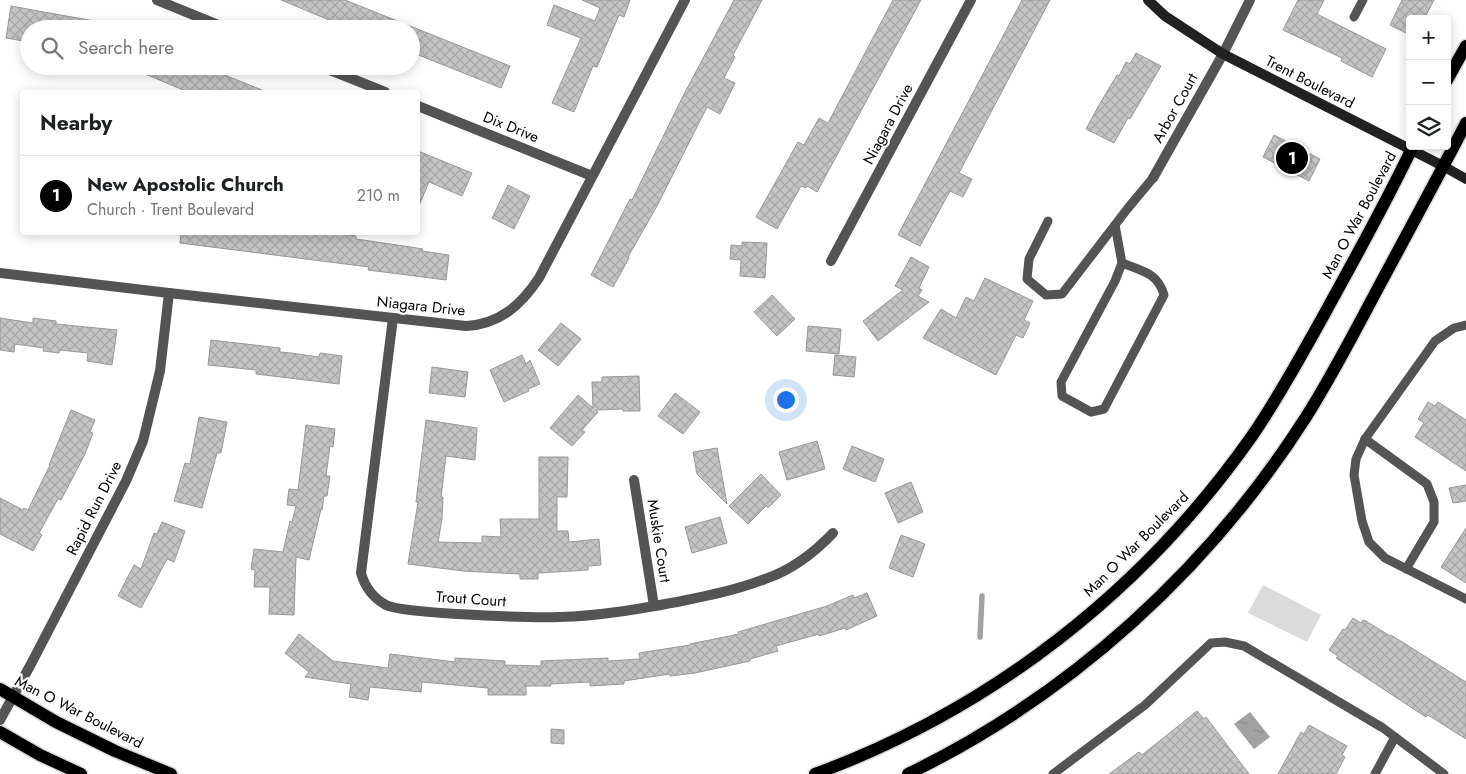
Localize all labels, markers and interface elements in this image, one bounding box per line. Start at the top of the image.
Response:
map controls [1406,15,1451,150]
button: + [1406,15,1451,60]
search box [20,20,420,75]
icon: search [38,34,66,62]
text: Search here [78,34,174,61]
street label: Trent Boulevard [1262,50,1358,114]
button: − [1406,60,1451,105]
street label: Arbor Court [1147,69,1203,147]
street label: Niagara Drive [857,79,919,168]
button: layers [1406,105,1451,150]
street label: Dix Drive [480,106,542,148]
text: Nearby [40,108,112,138]
pin: 1 [1276,139,1308,177]
street label: Man O War Boulevard [1316,147,1402,283]
text: New Apostolic Church [87,171,284,198]
text: 1 [52,184,60,207]
text: 210 m [357,184,400,207]
text: Church · Trent Boulevard [87,198,254,221]
street label: Niagara Drive [376,290,467,322]
your location [773,387,799,413]
street label: Rapid Run Drive [61,457,127,559]
street label: Man O War Boulevard [1078,486,1194,602]
street label: Muskie Court [642,498,676,585]
street label: Trout Court [435,586,507,612]
street label: Man O War Boulevard [11,670,147,754]

